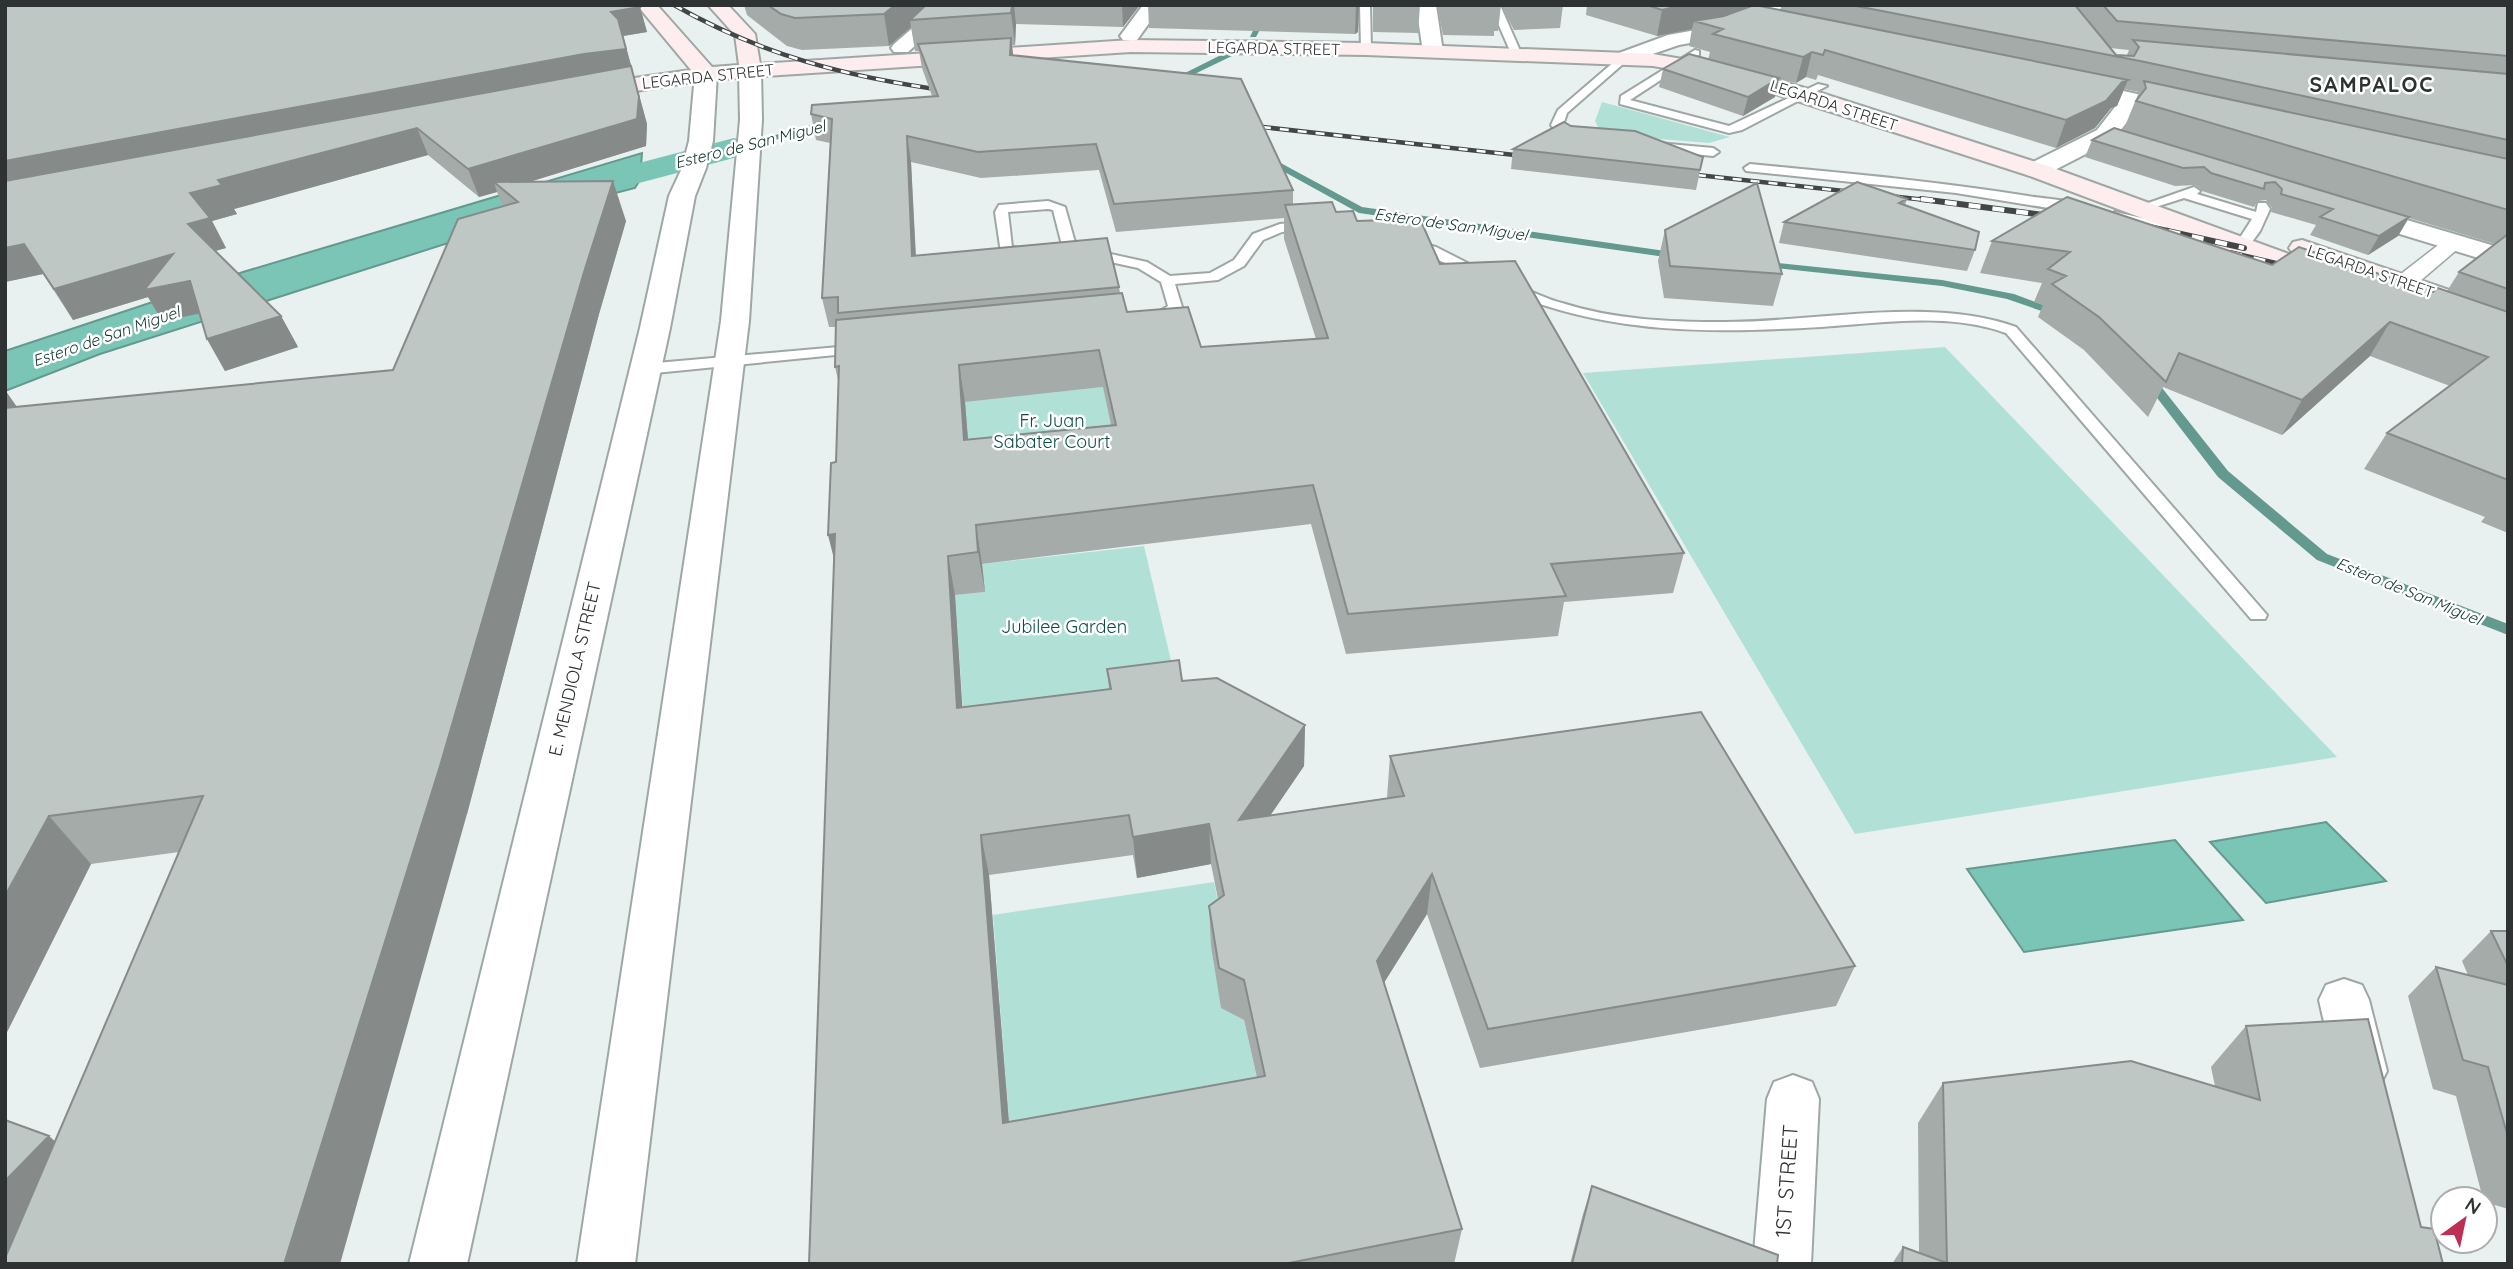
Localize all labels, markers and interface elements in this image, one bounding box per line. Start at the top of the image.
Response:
street label: LEGARDA STREET [1207,37,1341,59]
street label: LEGARDA STREET [641,59,776,93]
district label: SAMPALOC [2309,71,2435,97]
street label: LEGARDA STREET [1768,75,1901,135]
water label: Estero de San Miguel [673,115,830,172]
water label: Estero de San Miguel [1373,203,1531,245]
street label: LEGARDA STREET [2305,240,2438,302]
water label: Estero de San Miguel [30,301,185,371]
park label: Fr. Juan Sabater Court [994,409,1110,453]
water label: Estero de San Miguel [2334,553,2487,630]
street label: E. MENDIOLA STREET [543,579,606,758]
park label: Jubilee Garden [1001,615,1127,638]
street label: 1ST STREET [1769,1124,1803,1238]
north arrow [2429,1185,2499,1255]
text: N [2461,1192,2486,1220]

